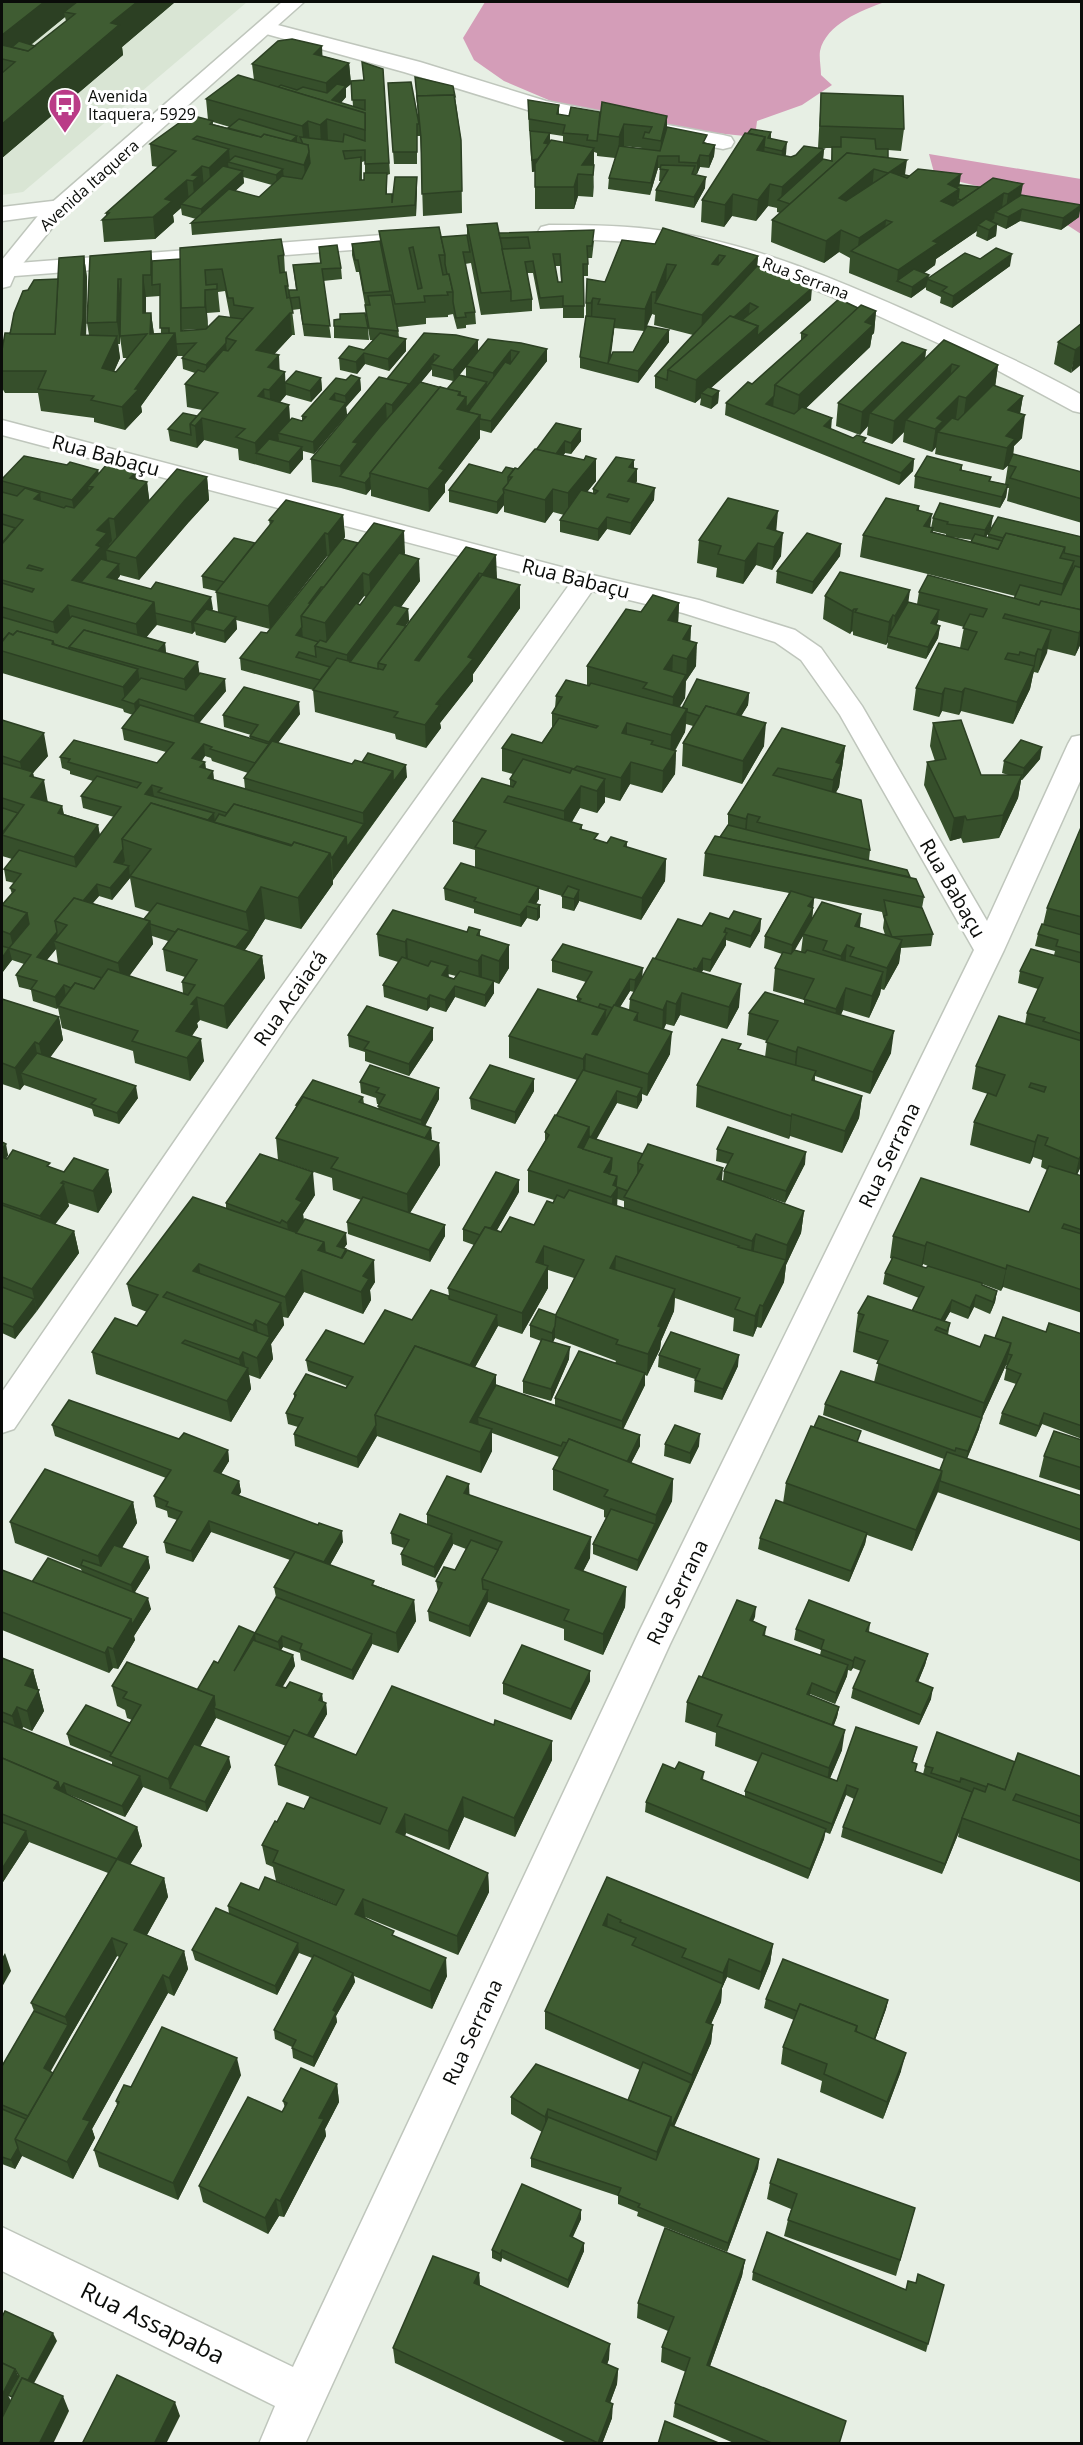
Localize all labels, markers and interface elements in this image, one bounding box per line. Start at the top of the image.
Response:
place label: Avenida Itaquera, 5929 [88,85,196,125]
bus stop icon: Avenida Itaquera, 5929 [47,87,83,134]
street label: Avenida Itaquera [35,134,143,236]
street label: Rua Serrana [759,251,853,305]
street label: Rua Babaçu [49,428,163,482]
street label: Rua Babaçu [519,552,633,604]
street label: Rua Babaçu [914,834,992,942]
street label: Rua Acaiacá [247,945,333,1051]
street label: Rua Serrana [852,1098,926,1212]
street label: Rua Serrana [640,1535,714,1649]
street label: Rua Serrana [436,1975,508,2089]
street label: Rua Assapaba [75,2273,231,2371]

